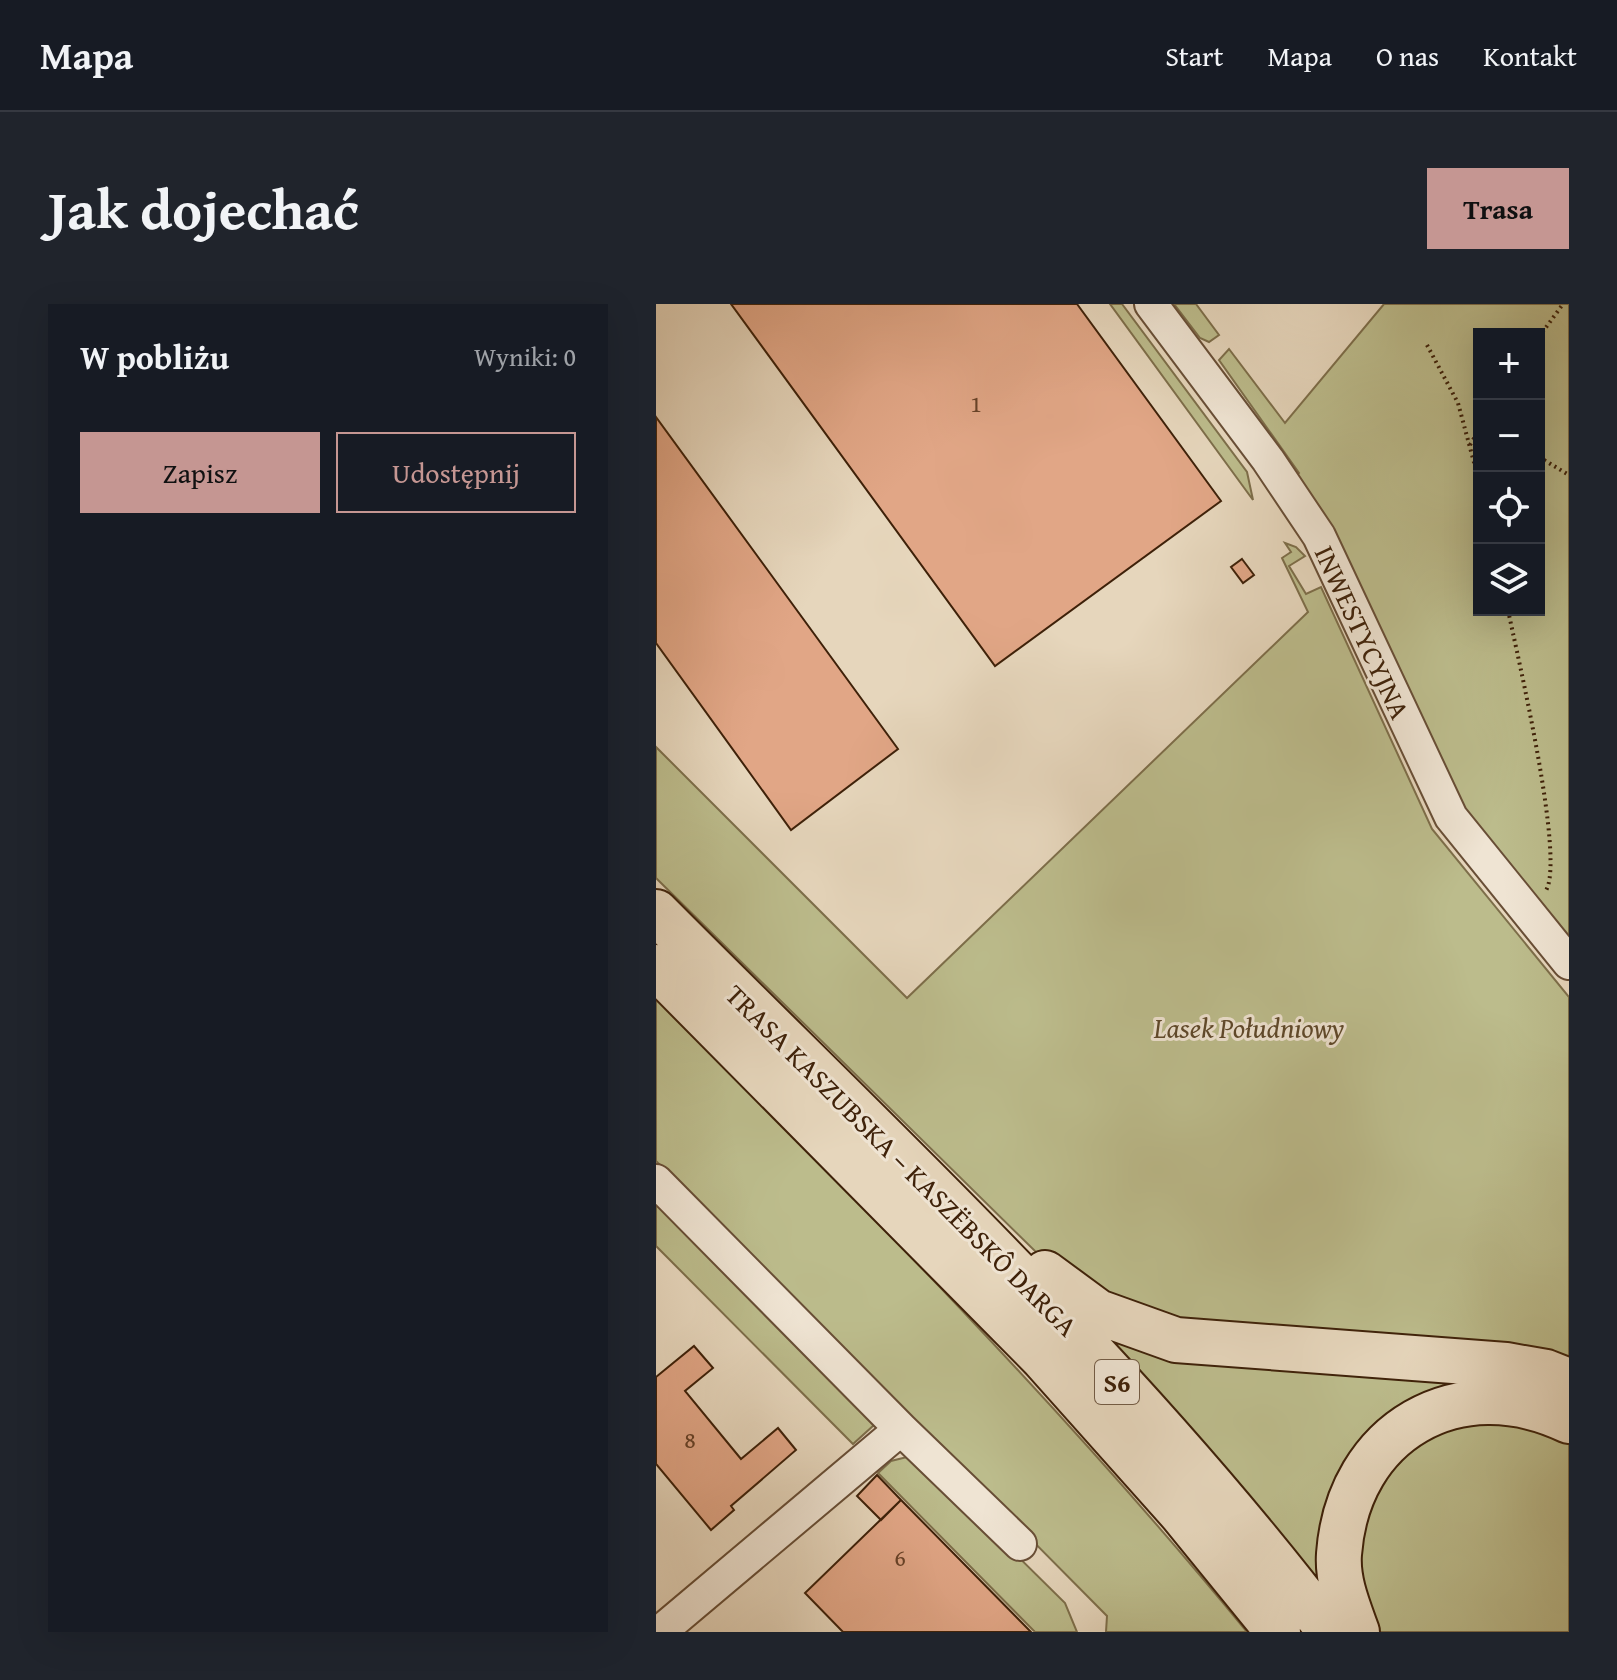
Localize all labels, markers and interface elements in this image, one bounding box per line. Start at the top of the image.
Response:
text: Mapa [40,27,133,83]
text: Start [1165,35,1223,76]
text: Mapa [1267,35,1332,76]
text: O nas [1376,35,1439,76]
text: Kontakt [1483,35,1577,76]
text: Jak dojechać [48,167,359,250]
button: Trasa [1427,168,1569,249]
map controls [1473,328,1545,616]
button: + [1473,328,1545,400]
text: W pobliżu [80,332,229,381]
text: Wyniki: 0 [474,337,576,376]
house number: 1 [970,386,982,421]
button: − [1473,400,1545,472]
button: Zapisz [80,432,320,513]
button: Udostępnij [336,432,576,513]
button: locate [1473,472,1545,544]
street label: INWESTYCYJNA [1305,538,1421,726]
button: layers [1473,544,1545,616]
street label: TRASA KASZUBSKA – KASZËBSKÔ DARGA [717,975,1087,1345]
park label: Lasek Południowy [1153,1007,1344,1048]
road number: S6 [1095,1360,1139,1404]
house number: 8 [684,1422,696,1457]
house number: 6 [894,1540,906,1575]

